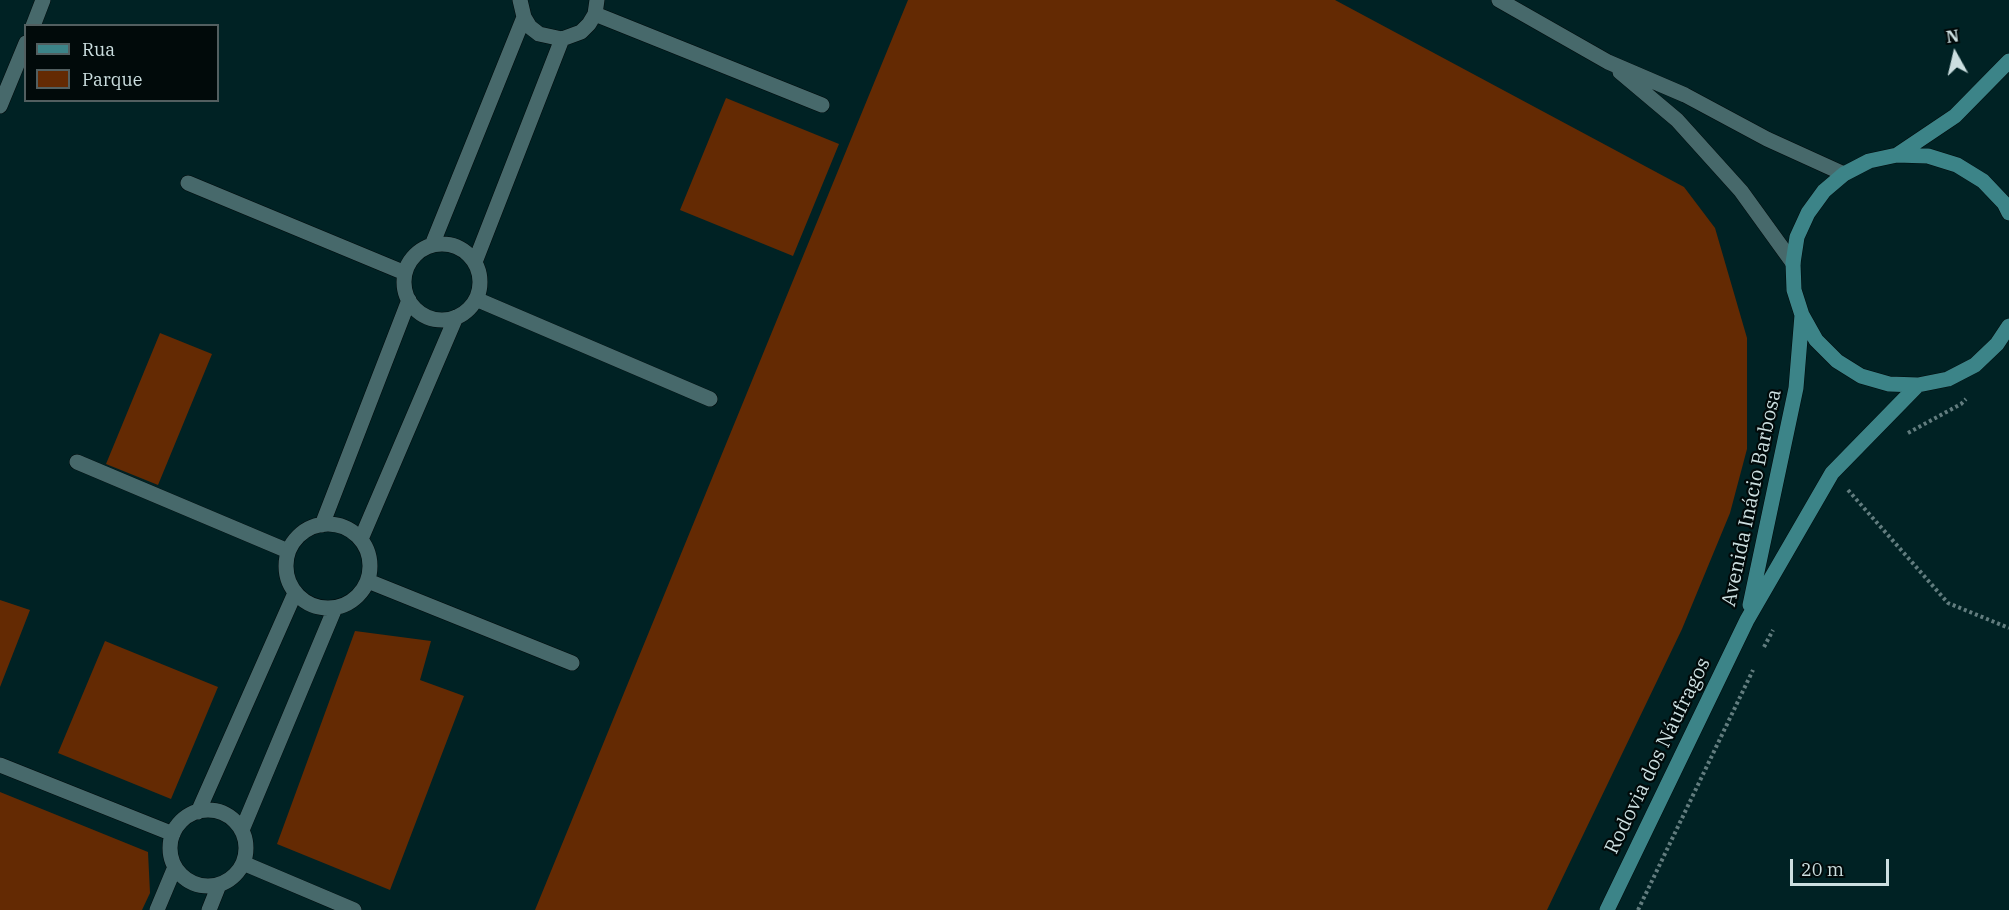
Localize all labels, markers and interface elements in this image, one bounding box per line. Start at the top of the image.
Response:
legend [24,24,219,102]
north arrow [1925,24,1985,84]
text: N [1945,25,1960,47]
text: Rua [82,38,115,61]
text: Parque [82,68,142,91]
street label: Avenida Inácio Barbosa [1717,387,1787,609]
street label: Rodovia dos Náufragos [1600,654,1716,858]
scale bar [1793,847,1892,885]
text: 20 m [1801,858,1844,881]

